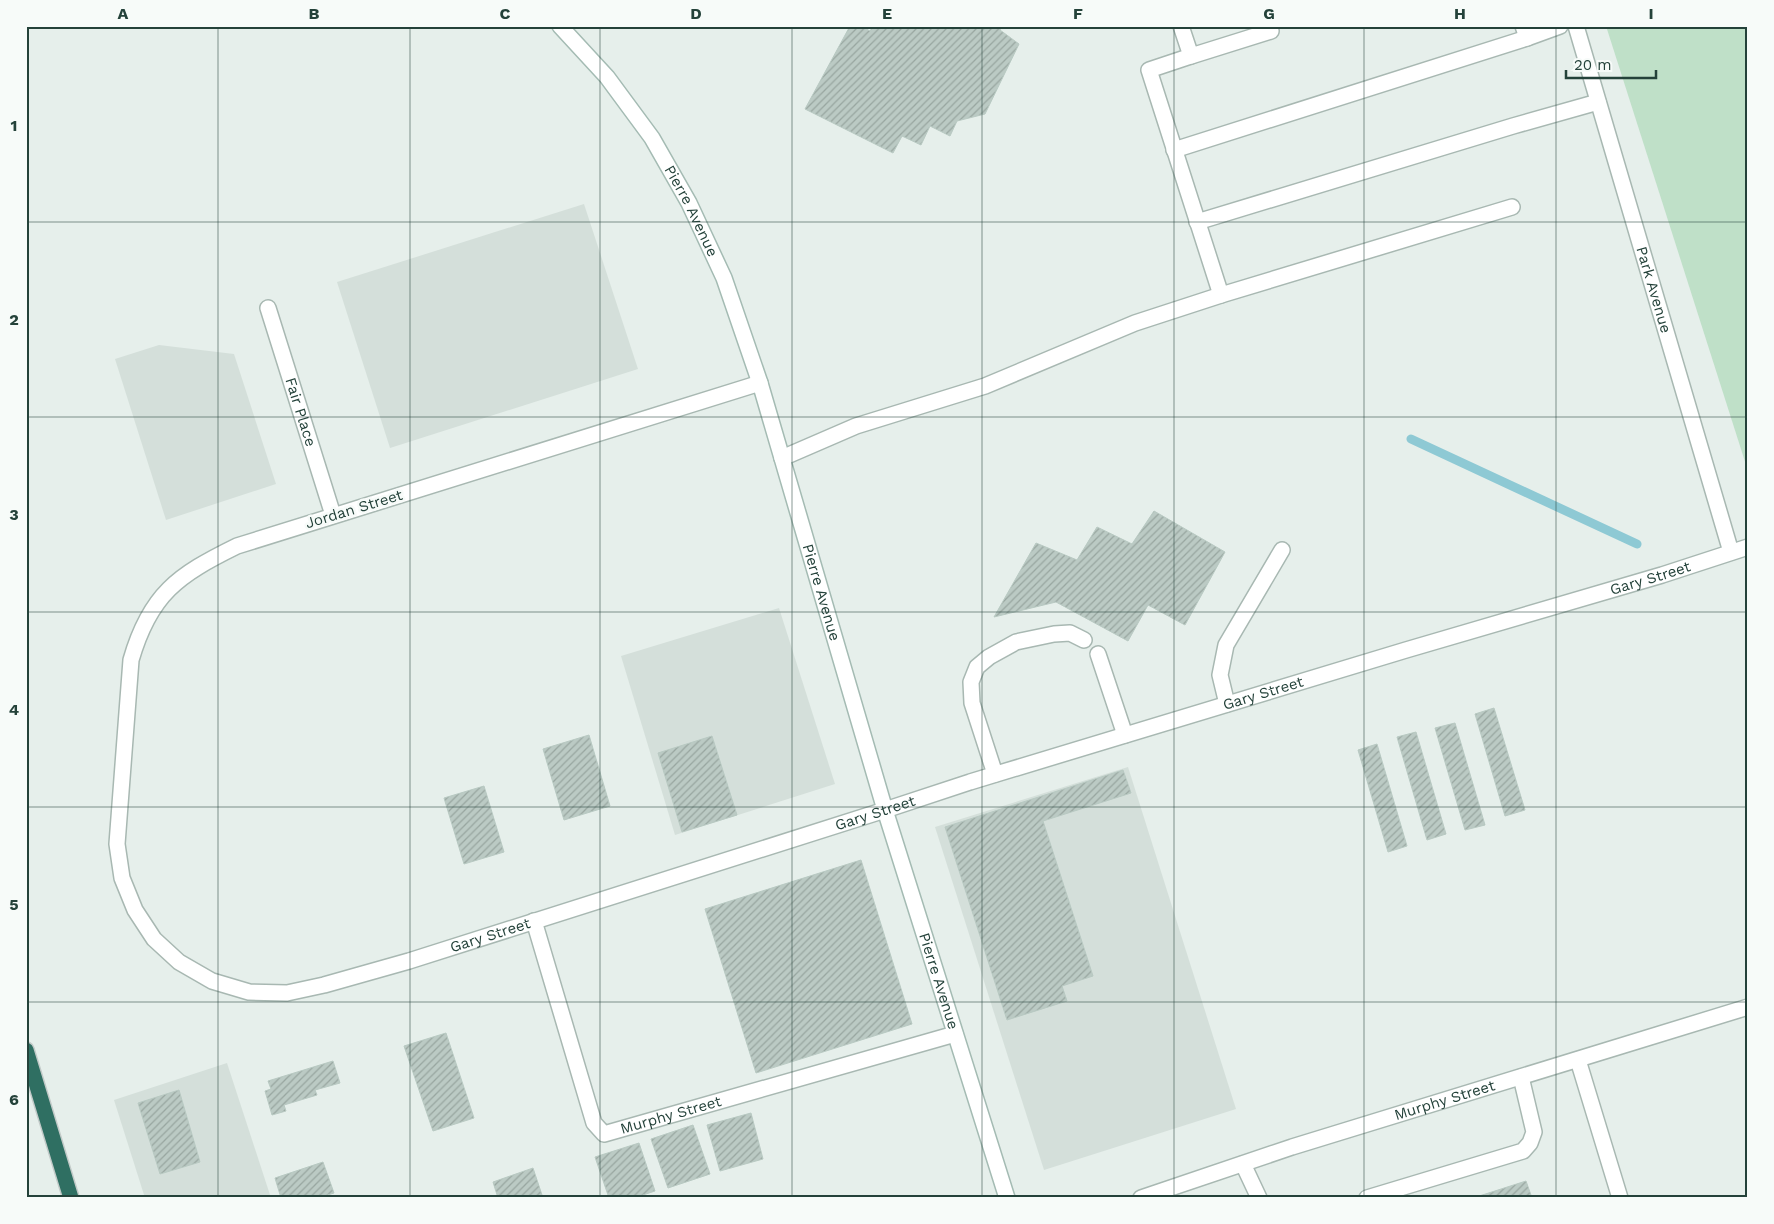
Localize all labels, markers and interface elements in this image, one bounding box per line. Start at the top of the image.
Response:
text: A [118,4,129,23]
text: B [309,4,320,23]
text: C [500,4,511,23]
text: D [690,4,702,23]
text: E [882,4,892,23]
text: F [1073,4,1083,23]
text: G [1263,4,1275,23]
text: H [1454,4,1466,23]
text: I [1648,4,1654,23]
scale bar [1566,48,1656,80]
text: 20 m [1574,56,1612,74]
text: 1 [11,116,17,135]
street label: Pierre Avenue [660,162,722,259]
street label: Park Avenue [1632,244,1675,335]
text: 2 [9,310,19,329]
street label: Fair Place [281,375,320,449]
street label: Jordan Street [303,485,405,532]
text: 3 [9,505,19,524]
street label: Pierre Avenue [799,542,844,643]
street label: Gary Street [1608,557,1694,599]
street label: Gary Street [1221,672,1306,714]
text: 4 [9,700,19,719]
street label: Gary Street [833,791,918,834]
text: 5 [9,895,19,914]
street label: Gary Street [448,914,533,956]
street label: Pierre Avenue [915,931,962,1032]
street label: Murphy Street [1392,1076,1498,1124]
text: 6 [9,1090,19,1109]
street label: Murphy Street [618,1092,724,1138]

